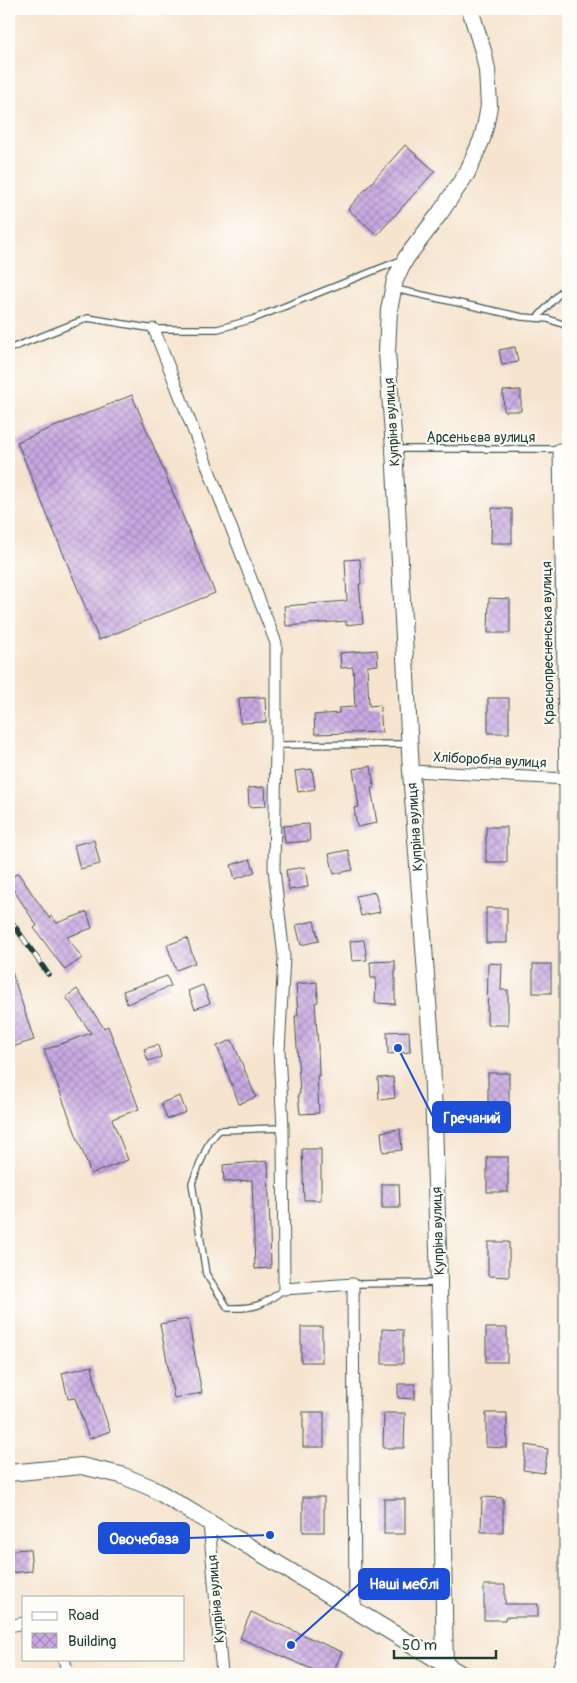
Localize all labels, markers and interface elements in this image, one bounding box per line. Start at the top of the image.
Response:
street label: Купріна вулиця [380,377,404,467]
street label: Арсеньєва вулиця [427,429,535,446]
street label: Краснопресненська вулиця [538,561,558,725]
street label: Хліборобна вулиця [433,749,547,771]
street label: Купріна вулиця [403,782,427,872]
callout: Гречаний [433,1102,510,1132]
text: Гречаний [443,1109,501,1128]
street label: Купріна вулиця [428,1186,448,1276]
callout: Овочебаза [99,1523,189,1553]
text: Овочебаза [109,1530,179,1549]
street label: Купріна вулиця [204,1554,228,1644]
callout: Наші меблі [359,1569,449,1599]
text: Наші меблі [369,1575,439,1594]
legend [22,1596,185,1660]
text: Road [68,1606,99,1625]
scale bar [394,1628,497,1660]
text: Building [68,1632,116,1651]
text: 50 m [402,1636,437,1655]

